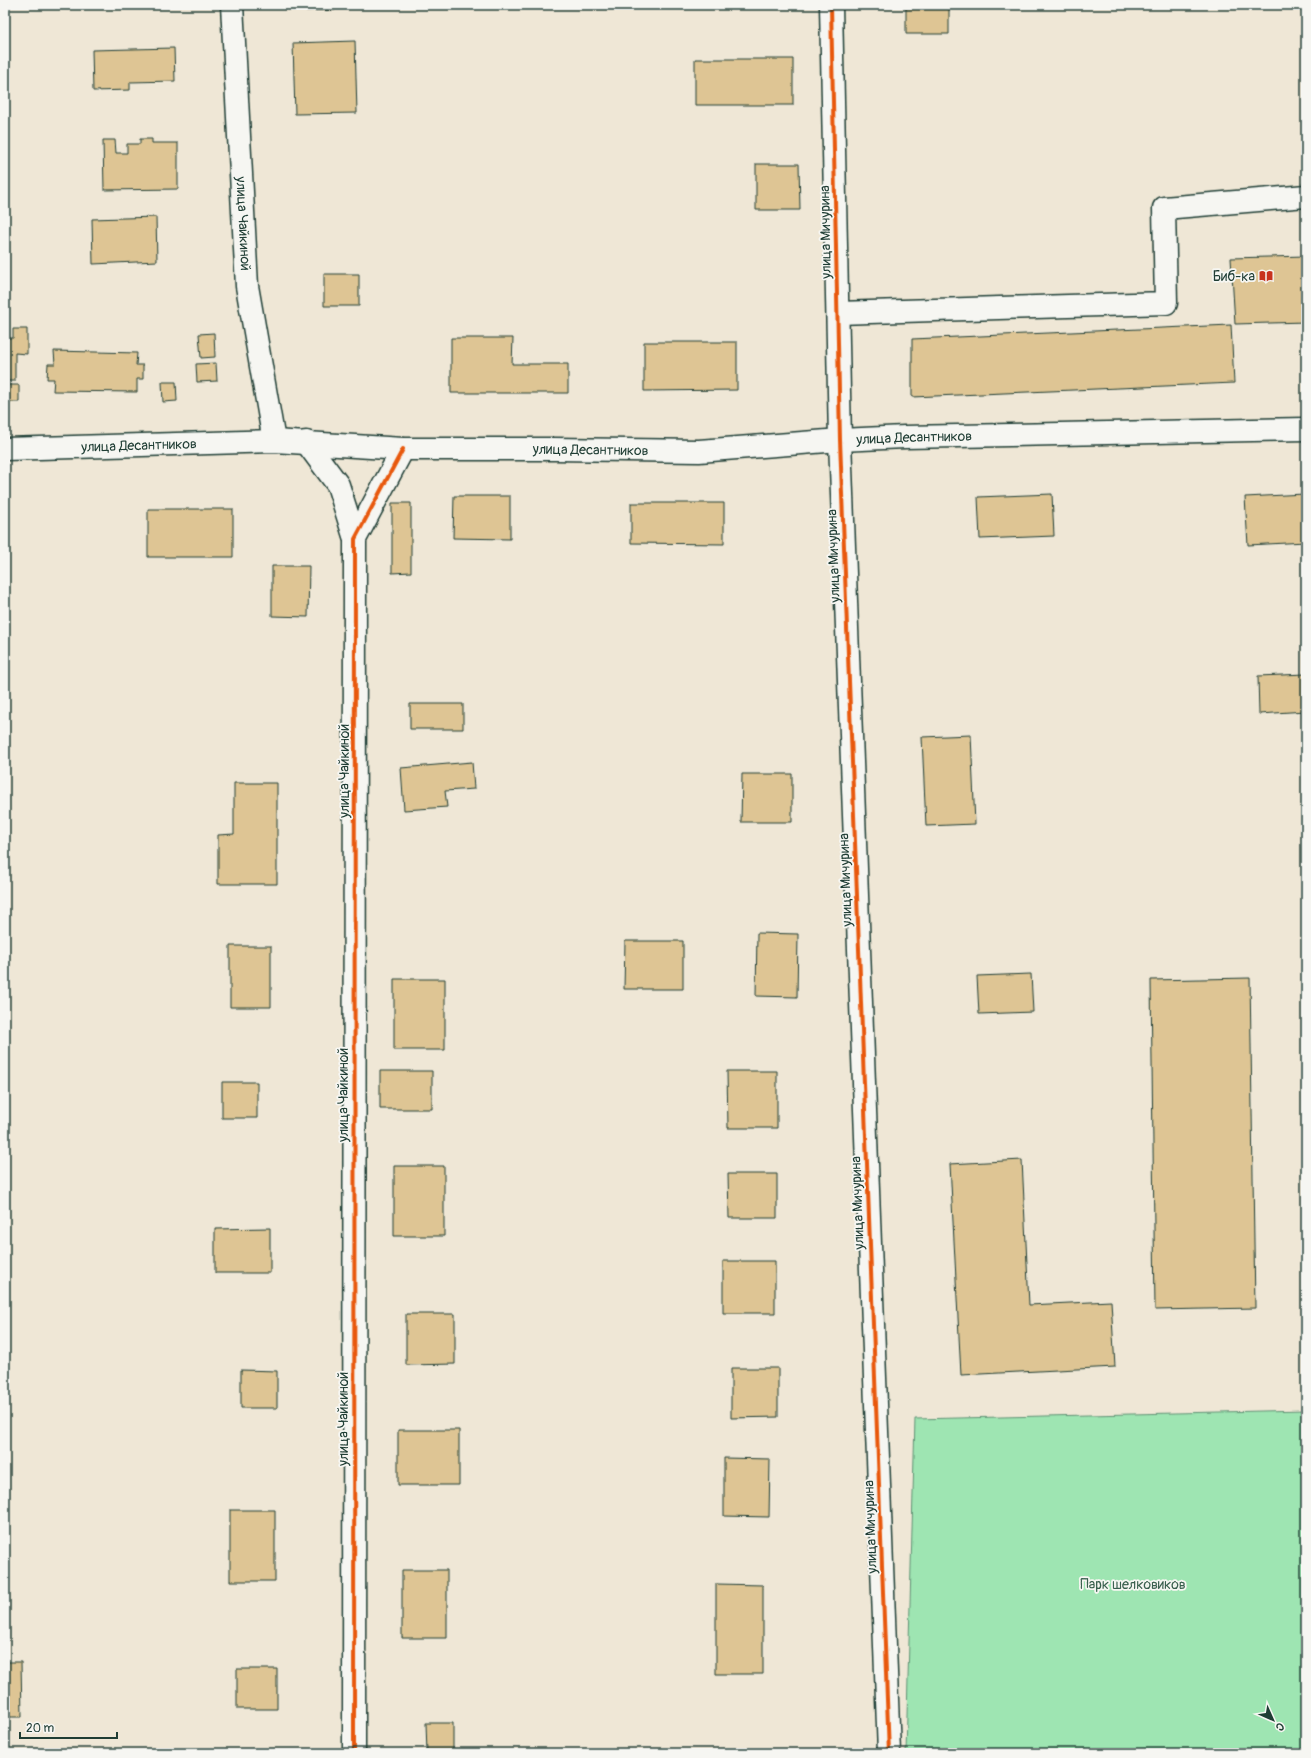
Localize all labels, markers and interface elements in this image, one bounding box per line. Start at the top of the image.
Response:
street label: улица Чайкиной [232,175,254,271]
street label: улица Мичурина [816,185,835,280]
place label: Биб-ка [1213,268,1255,285]
library icon: Биб-ка [1258,268,1274,284]
street label: улица Десантников [855,428,972,448]
street label: улица Десантников [80,435,197,456]
street label: улица Десантников [532,441,649,459]
street label: улица Мичурина [823,509,844,604]
street label: улица Чайкиной [336,724,353,819]
street label: улица Мичурина [835,833,856,928]
street label: улица Чайкиной [335,1048,352,1143]
street label: улица Мичурина [847,1156,868,1251]
street label: улица Чайкиной [335,1372,352,1467]
street label: улица Мичурина [860,1480,881,1575]
park label: Парк шелковиков [1080,1576,1186,1593]
north arrow [1253,1700,1293,1740]
scale bar [20,1714,117,1740]
text: С [1273,1720,1287,1734]
text: 20 m [26,1721,55,1736]

